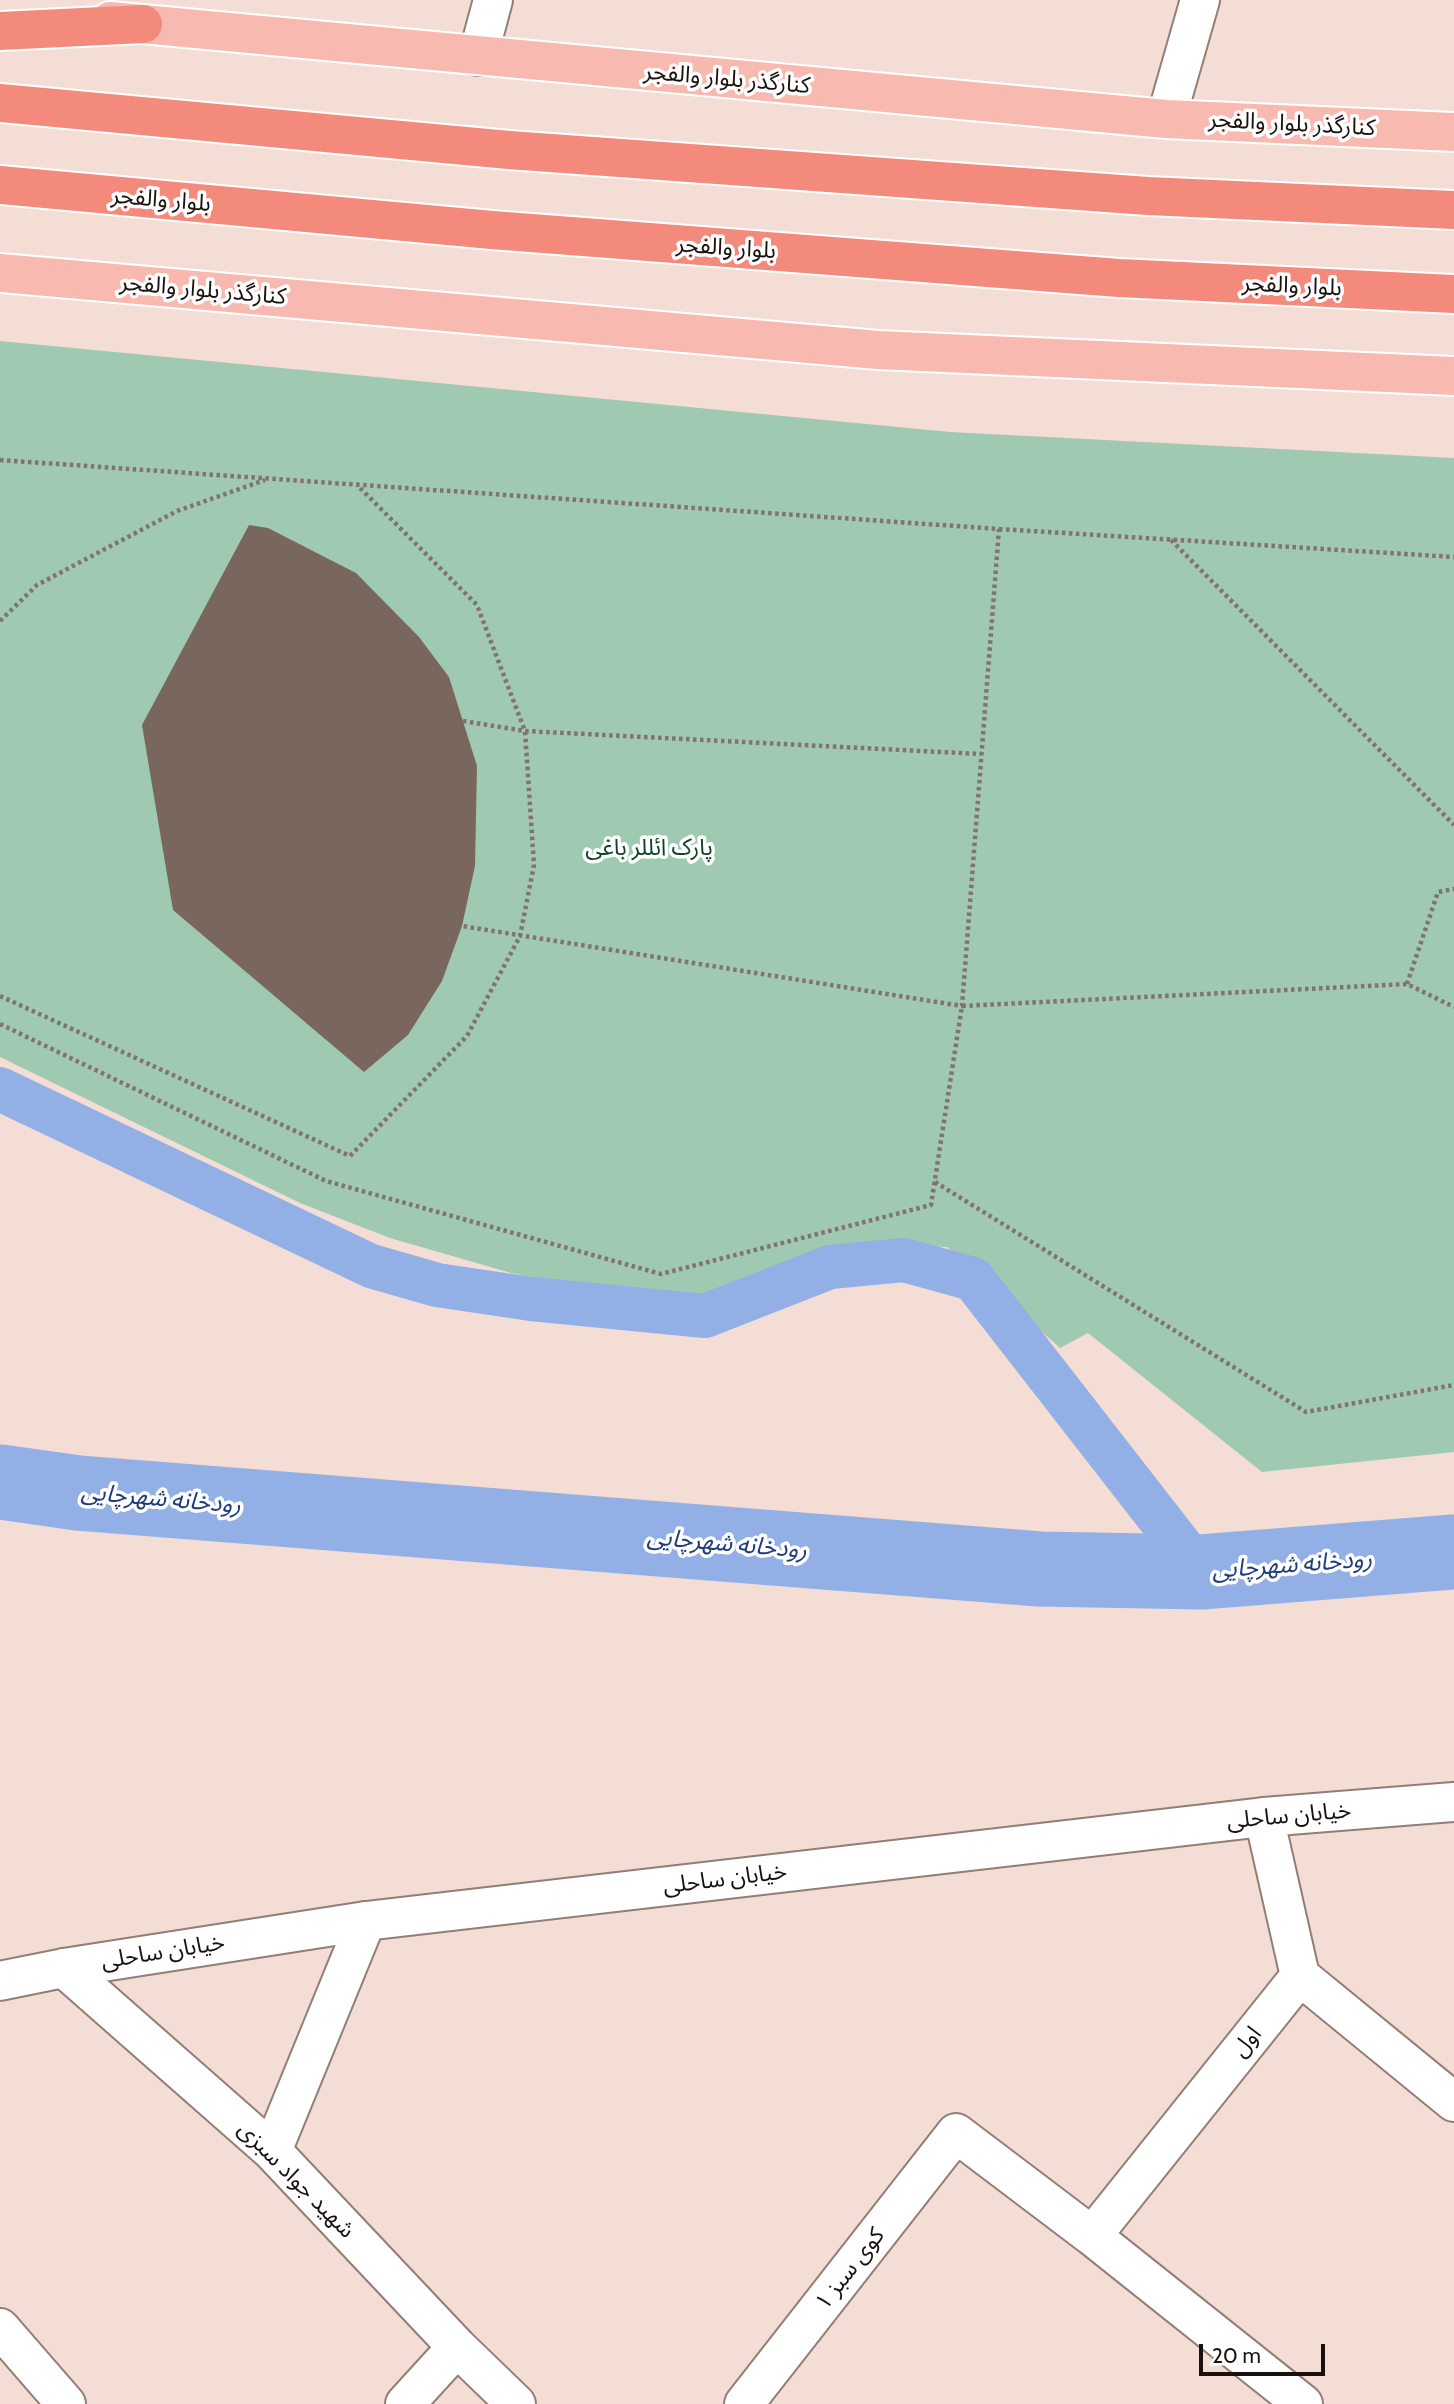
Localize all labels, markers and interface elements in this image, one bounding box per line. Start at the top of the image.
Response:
street label: کنارگذر بلوار والفجر [643,58,811,100]
street label: کنارگذر بلوار والفجر [1208,106,1376,142]
street label: بلوار والفجر [110,182,212,218]
street label: بلوار والفجر [675,231,777,265]
street label: کنارگذر بلوار والفجر [119,269,287,311]
street label: بلوار والفجر [1241,270,1343,302]
park label: پارک ائللر باغی [585,834,713,862]
water label: رودخانه شهرچایی [80,1478,242,1520]
water label: رودخانه شهرچایی [646,1523,808,1565]
water label: رودخانه شهرچایی [1211,1545,1373,1585]
street label: خیابان ساحلی [1226,1797,1352,1835]
street label: خیابان ساحلی [661,1858,789,1900]
street label: خیابان ساحلی [99,1929,227,1975]
street label: اول [1226,2021,1268,2063]
street label: شهید جواد سبزی [232,2116,360,2244]
street label: کوی سبز ۱ [809,2223,891,2315]
scale bar [1202,2330,1328,2374]
text: 20 m [1212,2343,1261,2368]

